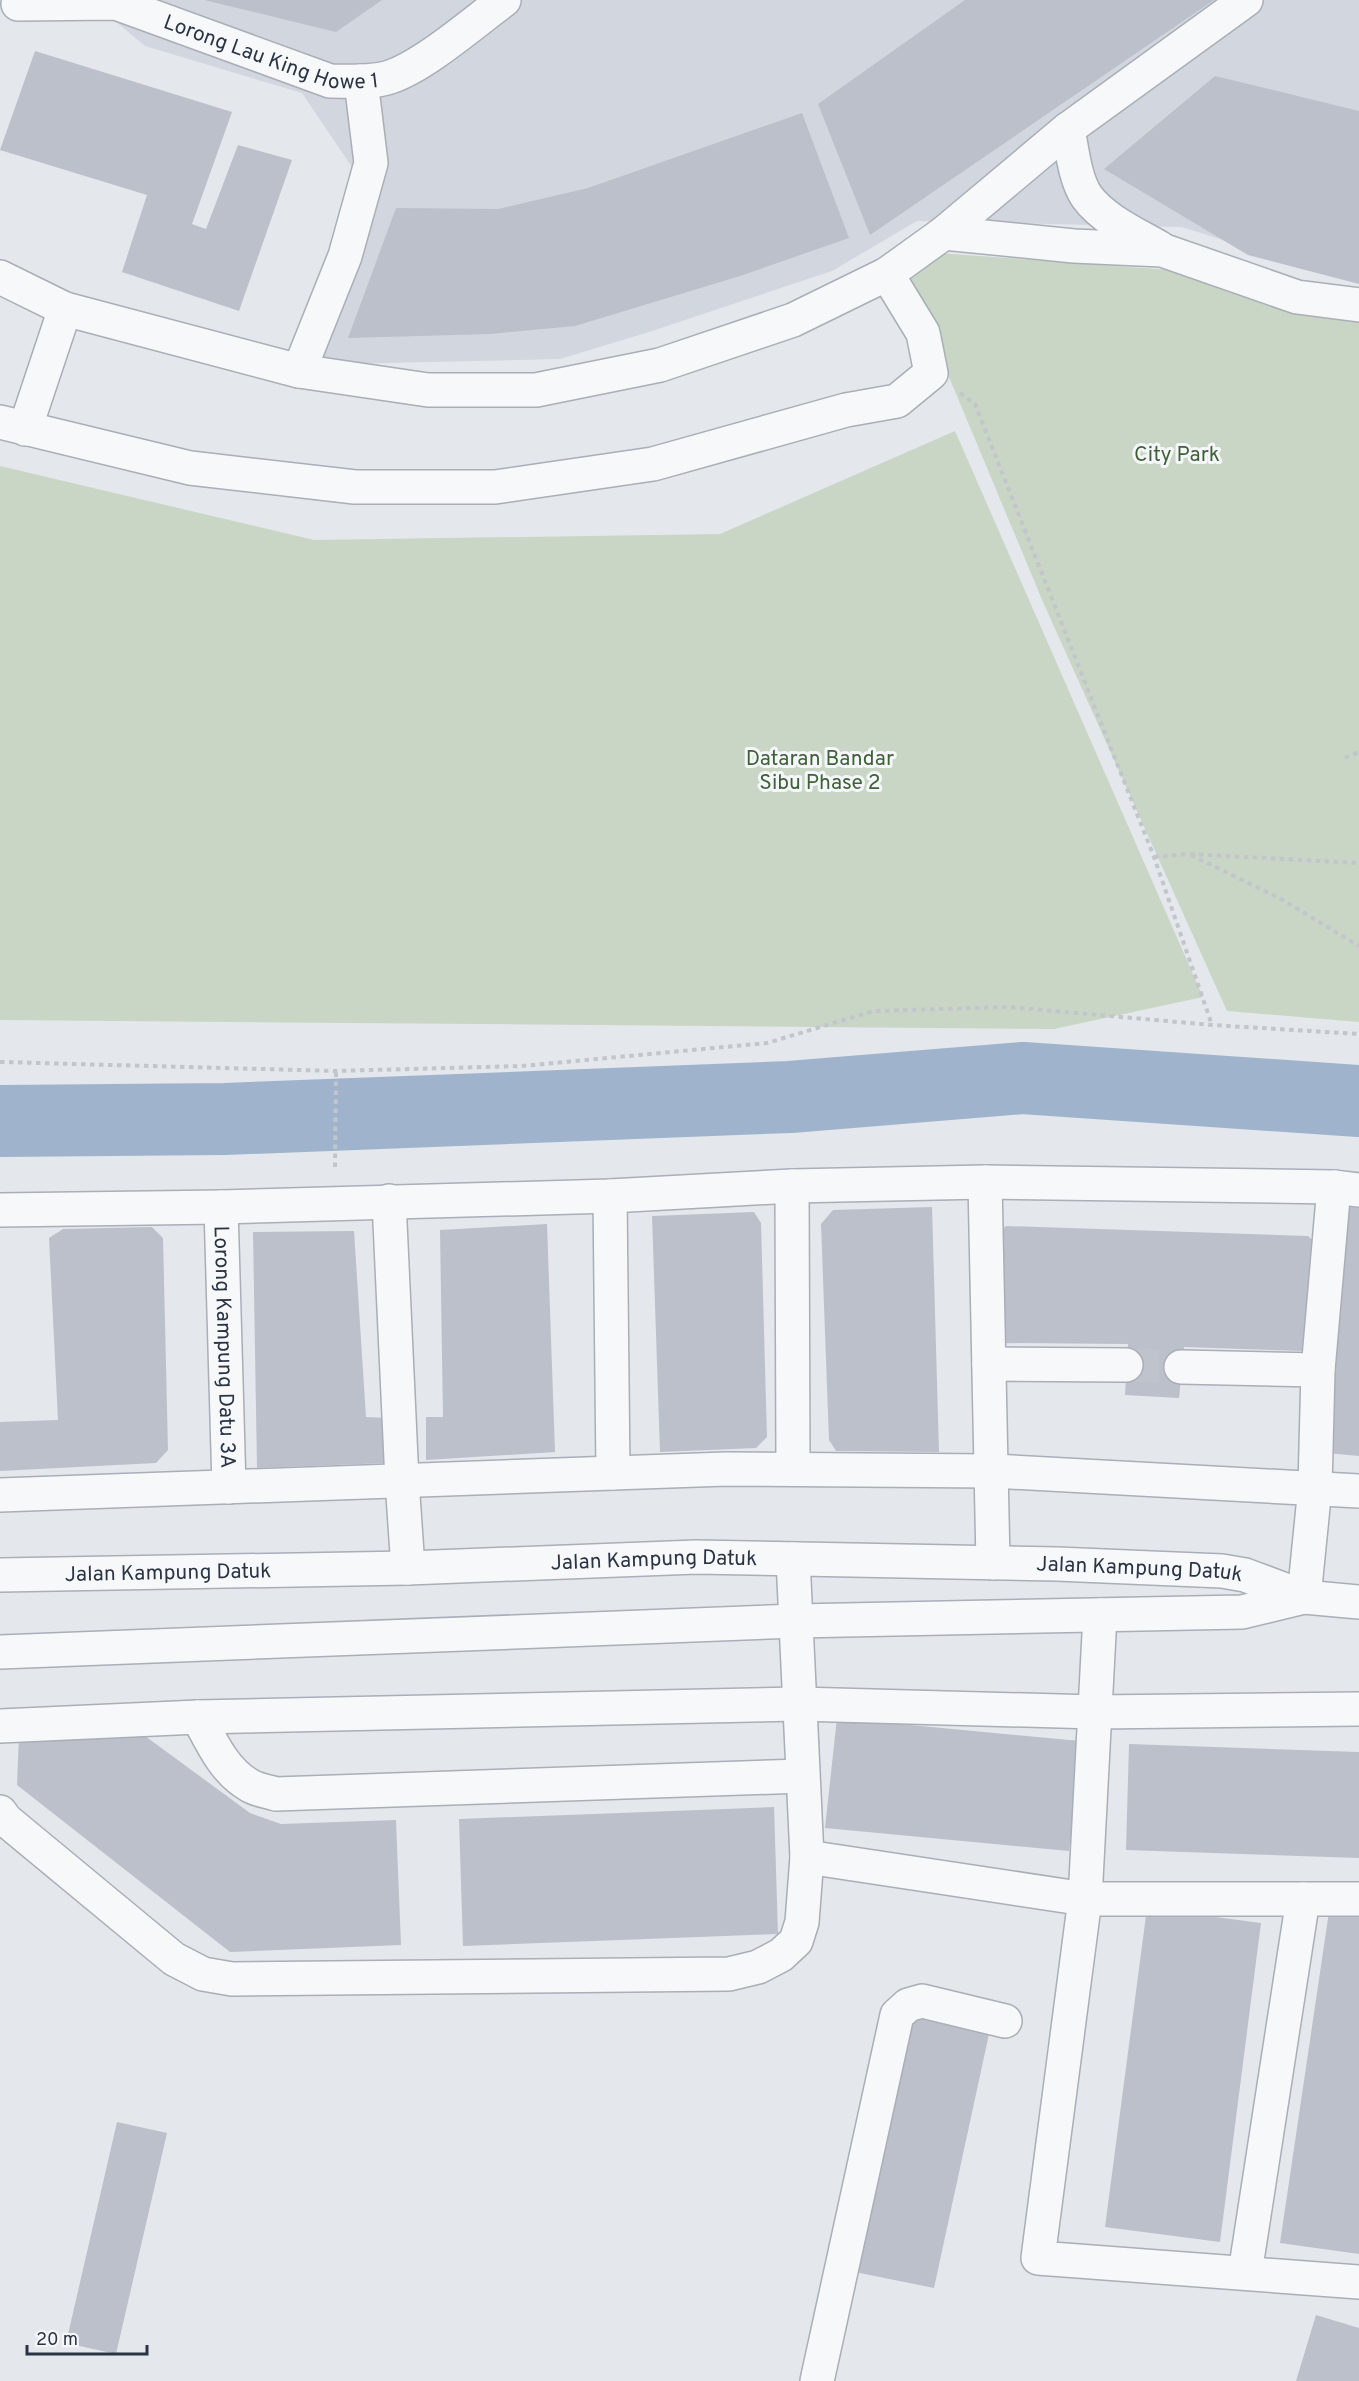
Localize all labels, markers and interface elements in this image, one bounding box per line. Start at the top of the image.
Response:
street label: Lorong Lau King Howe 1 [160,9,380,96]
park label: City Park [1134,442,1220,469]
park label: Dataran Bandar Sibu Phase 2 [746,746,894,797]
street label: Lorong Kampung Datu 3A [207,1225,240,1469]
street label: Jalan Kampung Datuk [550,1545,757,1578]
street label: Jalan Kampung Datuk [1036,1552,1245,1589]
street label: Jalan Kampung Datuk [64,1558,272,1589]
scale bar [27,2318,147,2356]
text: 20 m [36,2329,78,2352]

